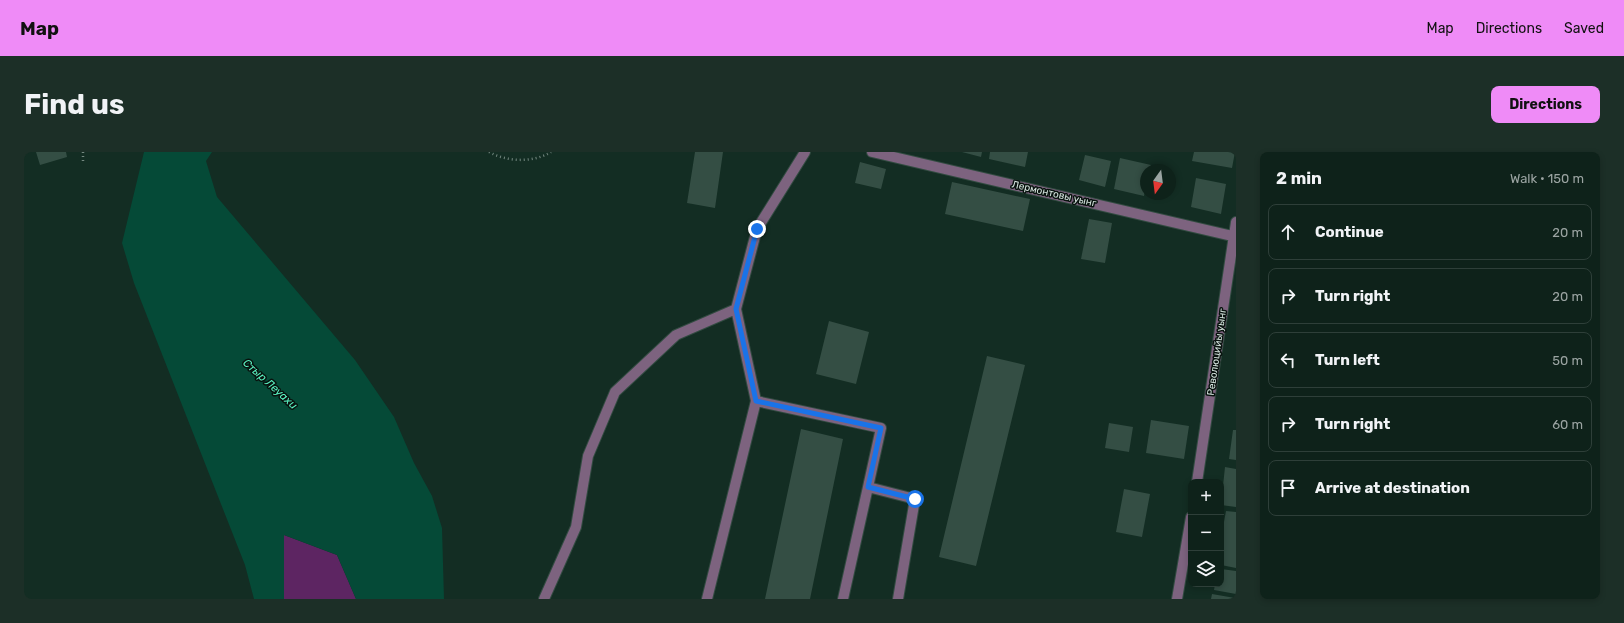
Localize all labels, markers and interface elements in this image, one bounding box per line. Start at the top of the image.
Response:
text: Map [20,17,59,40]
text: Map [1427,20,1454,37]
text: Directions [1476,20,1542,37]
text: Saved [1564,20,1604,37]
button: Directions [1491,86,1600,123]
text: Find us [24,88,124,121]
north arrow [1140,164,1176,200]
text: 2 min [1276,168,1322,188]
text: Walk · 150 m [1510,171,1584,186]
street label: Лермонтовы уынг [1011,178,1098,210]
route end [748,220,766,238]
icon: ahead [1277,221,1299,243]
text: Continue [1315,223,1384,241]
text: 20 m [1552,225,1583,240]
icon: right [1277,285,1299,307]
text: Turn right [1315,287,1390,305]
text: 20 m [1552,289,1583,304]
street label: Революцийы уынг [1205,307,1229,396]
icon: left [1277,349,1299,371]
text: Turn left [1315,351,1380,369]
text: 50 m [1552,353,1583,368]
water label: Стыр Леуахи [240,356,300,412]
icon: right [1277,413,1299,435]
text: Turn right [1315,415,1390,433]
text: 60 m [1552,417,1583,432]
icon: arrive [1277,477,1299,499]
map controls [1188,479,1224,587]
button: + [1188,479,1224,515]
text: Arrive at destination [1315,479,1470,497]
route start [906,490,924,508]
button: − [1188,515,1224,551]
button: layers [1188,551,1224,587]

